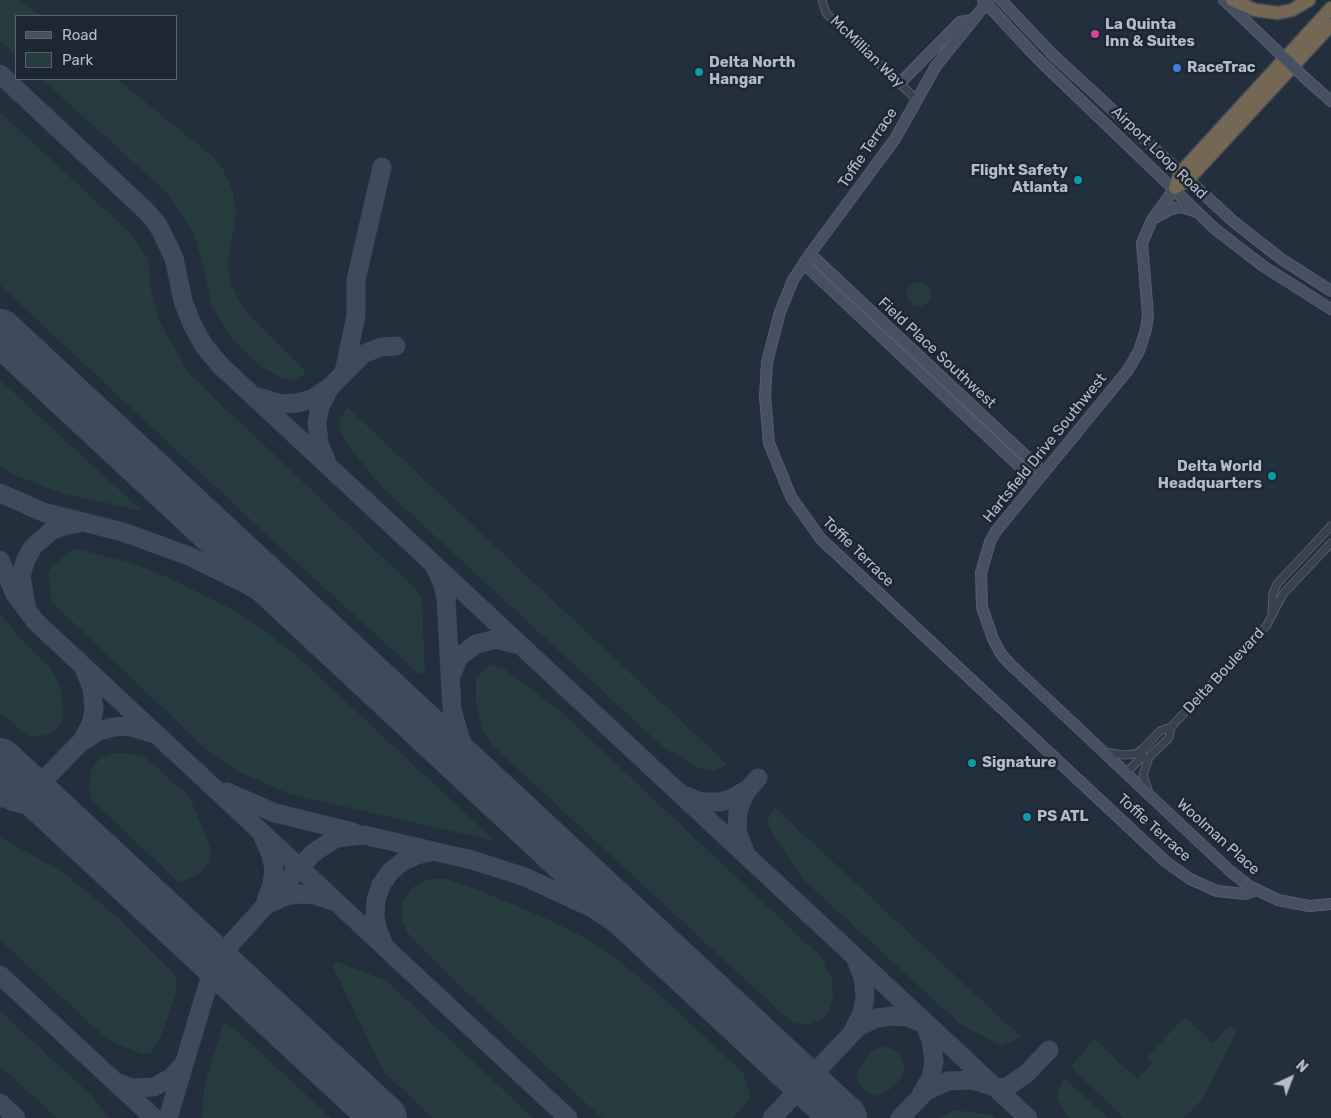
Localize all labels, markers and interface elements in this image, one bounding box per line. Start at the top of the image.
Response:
street label: McMillian Way [826,12,908,92]
legend [15,15,178,80]
place label: La Quinta Inn & Suites [1105,16,1195,51]
text: Road [62,26,98,44]
marker: La Quinta Inn & Suites [1089,28,1101,40]
text: Park [62,51,93,69]
place label: Delta North Hangar [709,54,796,89]
place label: RaceTrac [1187,59,1256,77]
marker: RaceTrac [1171,62,1183,74]
marker: Delta North Hangar [693,66,705,78]
street label: Airport Loop Road [1107,103,1211,203]
street label: Toffie Terrace [835,105,901,191]
place label: Flight Safety Atlanta [971,162,1068,197]
marker: Flight Safety Atlanta [1072,174,1084,186]
street label: Field Place Southwest [874,294,1000,412]
street label: Hartsfield Drive Southwest [979,370,1111,526]
place label: Delta World Headquarters [1158,458,1262,493]
marker: Delta World Headquarters [1266,470,1278,482]
street label: Toffie Terrace [818,513,898,591]
street label: Delta Boulevard [1180,624,1268,718]
place label: Signature [982,754,1056,772]
marker: Signature [966,757,978,769]
street label: Toffie Terrace [1114,790,1194,866]
street label: Woolman Place [1173,795,1263,879]
place label: PS ATL [1037,808,1088,826]
marker: PS ATL [1021,811,1033,823]
north arrow [1266,1053,1316,1103]
text: N [1292,1057,1311,1076]

